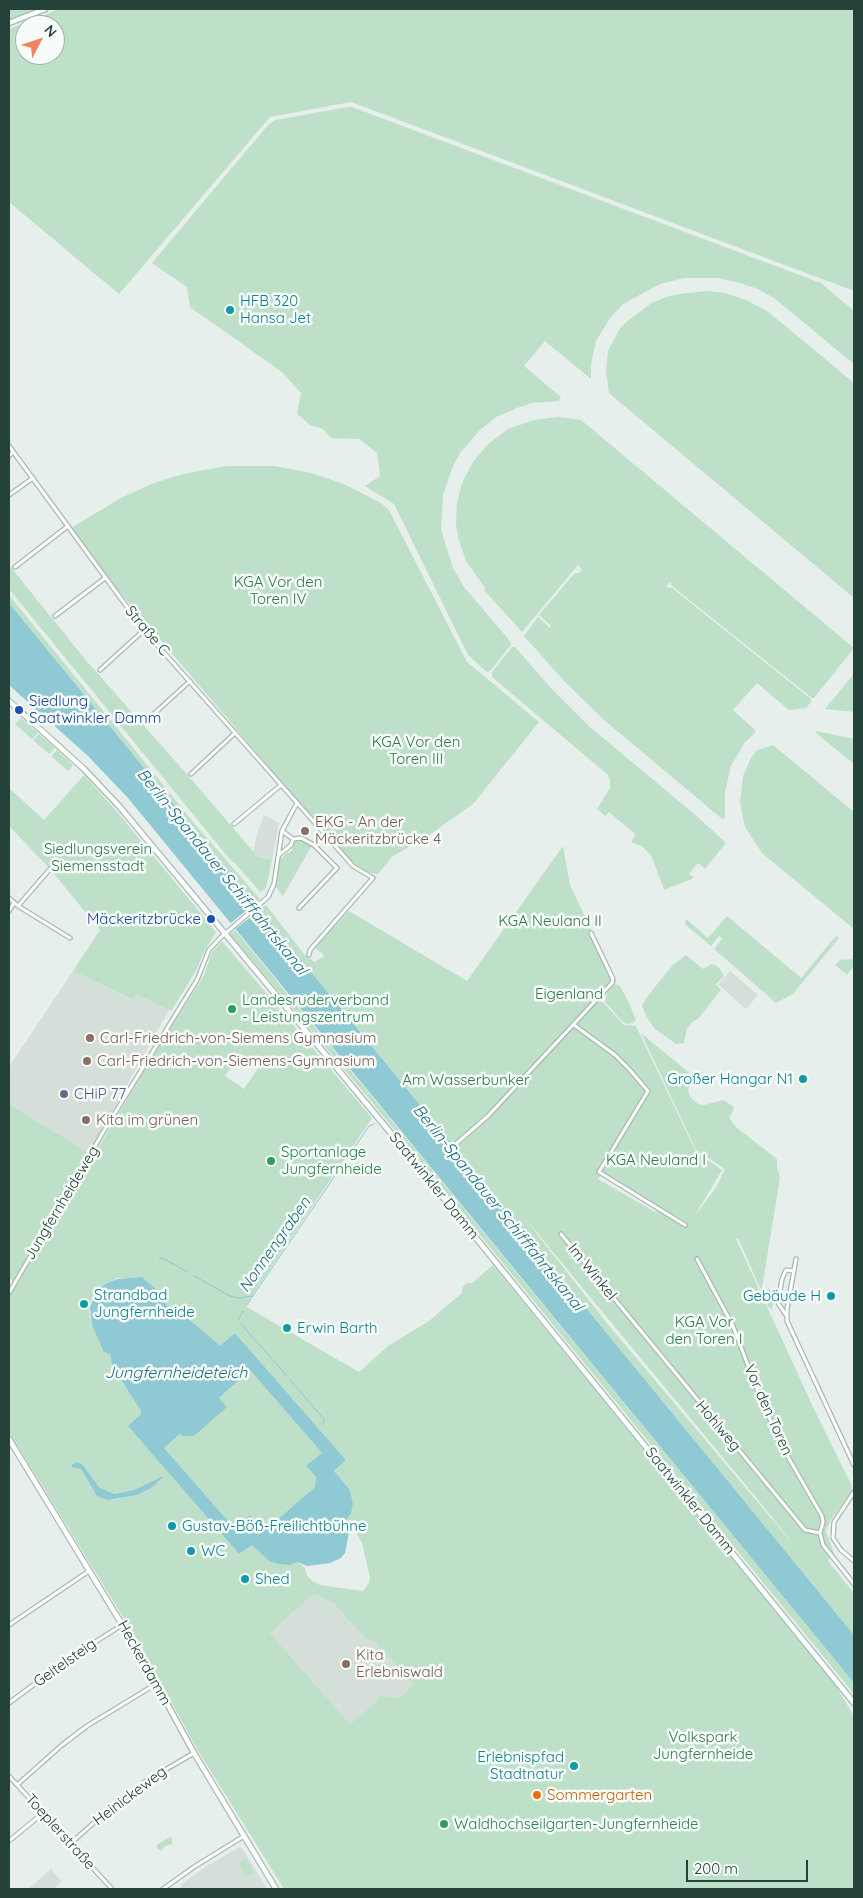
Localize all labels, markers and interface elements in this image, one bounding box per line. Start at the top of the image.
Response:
north arrow [15,15,65,65]
text: N [40,21,61,41]
place label: HFB 320 Hansa Jet [240,292,311,327]
marker: HFB 320 Hansa Jet [224,304,236,316]
park label: KGA Vor den Toren IV [234,573,322,608]
street label: Straße C [121,602,173,660]
place label: Siedlung Saatwinkler Damm [29,692,161,727]
marker: Siedlung Saatwinkler Damm [13,704,25,716]
park label: KGA Vor den Toren III [372,733,460,768]
water label: Berlin-Spandauer Schifffahrtskanal [133,765,311,979]
place label: EKG - An der Mäckeritzbrücke 4 [315,813,441,848]
marker: EKG - An der Mäckeritzbrücke 4 [299,825,311,837]
park label: Siedlungsverein Siemensstadt [44,840,152,875]
place label: Mäckeritzbrücke [87,910,201,928]
park label: KGA Neuland II [498,912,602,930]
marker: Mäckeritzbrücke [205,913,217,925]
park label: Eigenland [535,985,603,1003]
place label: Landesruderverband - Leistungszentrum [242,991,389,1026]
marker: Landesruderverband - Leistungszentrum [226,1003,238,1015]
place label: Carl-Friedrich-von-Siemens Gymnasium [100,1029,376,1047]
marker: Carl-Friedrich-von-Siemens Gymnasium [84,1032,96,1044]
place label: Carl-Friedrich-von-Siemens-Gymnasium [97,1052,375,1070]
marker: Carl-Friedrich-von-Siemens-Gymnasium [81,1055,93,1067]
place label: Großer Hangar N1 [667,1070,793,1088]
park label: Am Wasserbunker [402,1071,530,1089]
marker: Großer Hangar N1 [797,1073,809,1085]
place label: CHiP 77 [74,1085,126,1103]
marker: CHiP 77 [58,1088,70,1100]
water label: Berlin-Spandauer Schifffahrtskanal [409,1101,587,1315]
place label: Kita im grünen [96,1111,198,1129]
marker: Kita im grünen [80,1114,92,1126]
street label: Saatwinkler Damm [385,1129,483,1243]
street label: Jungfernheideweg [21,1143,103,1263]
place label: Sportanlage Jungfernheide [281,1143,382,1178]
park label: KGA Neuland I [606,1151,706,1169]
marker: Sportanlage Jungfernheide [265,1155,277,1167]
water label: Nonnengraben [235,1194,315,1296]
street label: Im Winkel [564,1240,620,1304]
place label: Strandbad Jungfernheide [94,1286,195,1321]
place label: Gebäude H [743,1287,821,1305]
marker: Gebäude H [825,1290,837,1302]
marker: Strandbad Jungfernheide [78,1298,90,1310]
park label: KGA Vor den Toren I [665,1313,743,1348]
place label: Erwin Barth [297,1319,378,1337]
marker: Erwin Barth [281,1322,293,1334]
street label: Vor den Toren [740,1362,796,1458]
water label: Jungfernheideteich [105,1363,247,1383]
street label: Hohlweg [692,1397,744,1455]
street label: Saatwinkler Damm [641,1444,739,1558]
place label: Gustav-Böß-Freilichtbühne [182,1517,366,1535]
marker: Gustav-Böß-Freilichtbühne [166,1520,178,1532]
place label: WC [201,1542,225,1560]
marker: WC [185,1545,197,1557]
place label: Shed [255,1570,290,1588]
marker: Shed [239,1573,251,1585]
street label: Heckerdamm [113,1617,175,1709]
street label: Geitelsteig [30,1635,100,1691]
place label: Kita Erlebniswald [356,1646,443,1681]
marker: Kita Erlebniswald [340,1658,352,1670]
park label: Volkspark Jungfernheide [653,1728,753,1763]
place label: Erlebnispfad Stadtnatur [477,1748,564,1783]
marker: Erlebnispfad Stadtnatur [568,1760,580,1772]
street label: Heinickeweg [90,1763,170,1829]
place label: Sommergarten [547,1786,652,1804]
marker: Sommergarten [531,1789,543,1801]
street label: Toeplerstraße [21,1790,99,1874]
place label: Waldhochseilgarten-Jungfernheide [454,1815,699,1833]
marker: Waldhochseilgarten-Jungfernheide [438,1818,450,1830]
scale bar [688,1850,810,1882]
text: 200 m [694,1859,738,1878]

